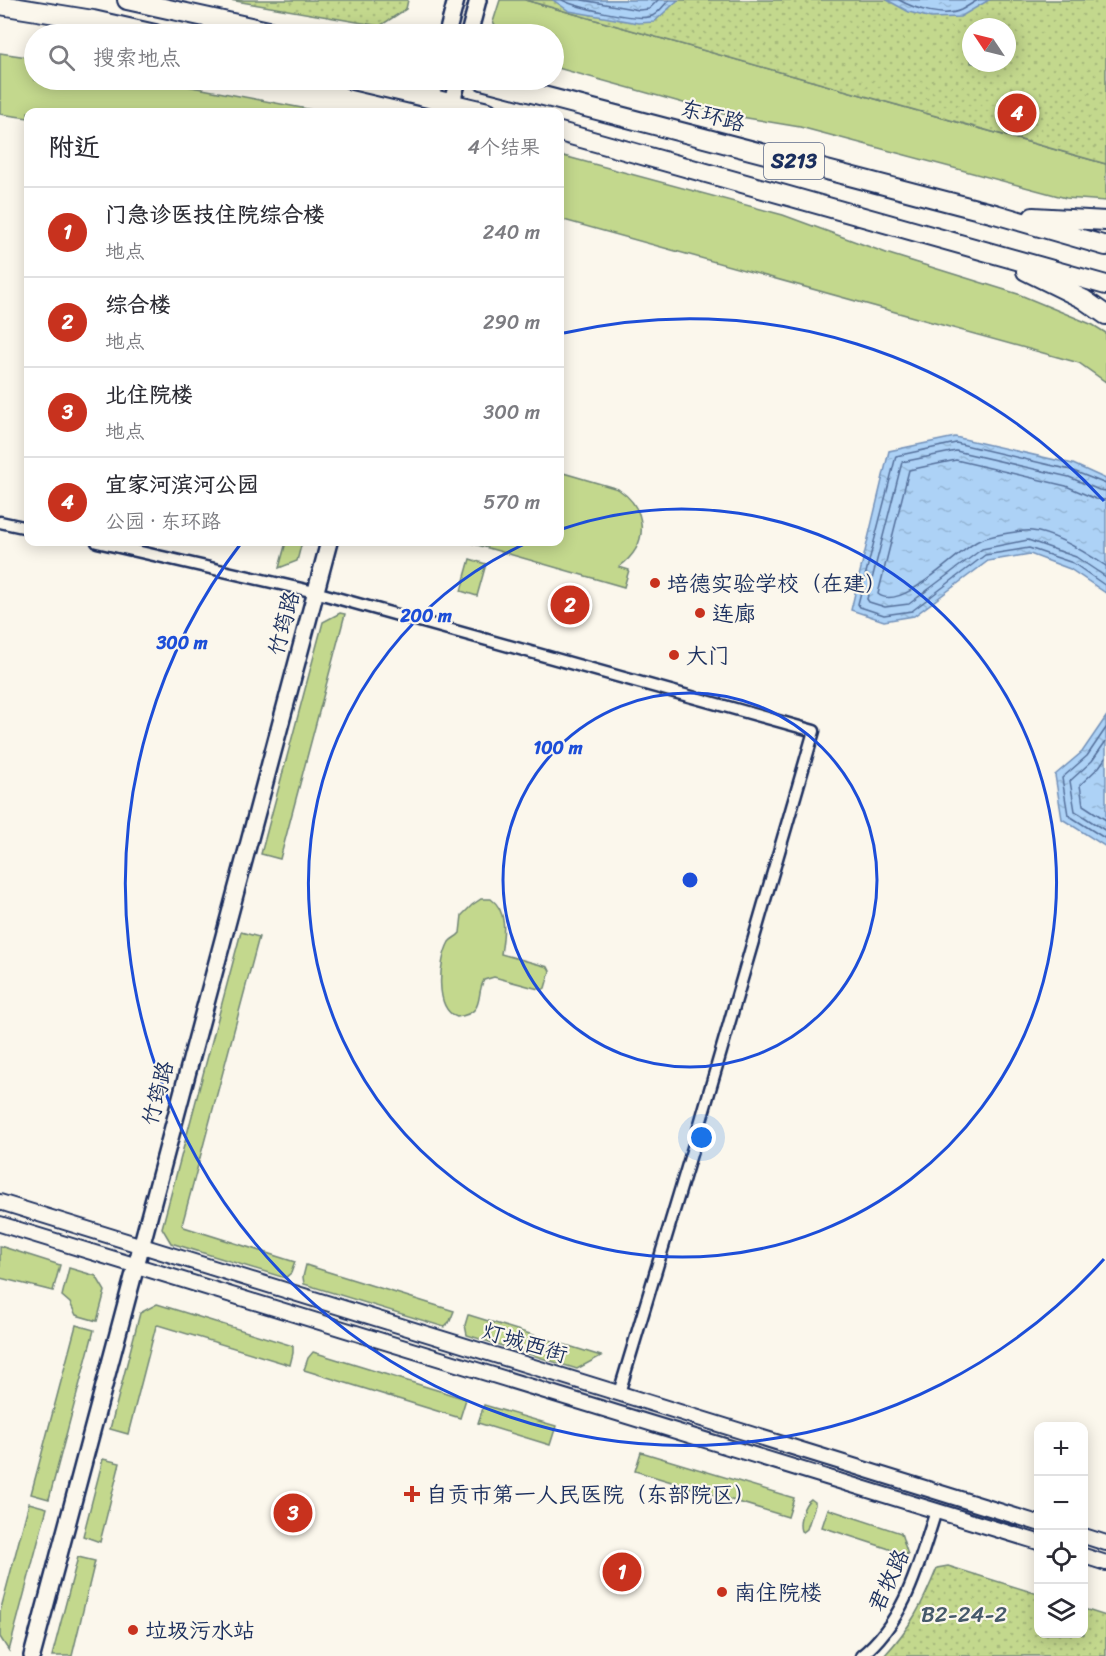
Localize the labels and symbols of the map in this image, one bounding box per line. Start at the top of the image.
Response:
north arrow [962,18,1016,72]
street label: 东环路 [676,88,750,143]
pin: 4 [998,90,1036,136]
road number: S213 [764,143,824,179]
place label: 培德实验学校（在建） [667,564,887,603]
marker: 培德实验学校（在建） [648,576,662,590]
pin: 2 [550,582,590,628]
street label: 竹筠路 [256,586,311,660]
place label: 连廊 [712,594,756,633]
text: 200 m [399,600,452,632]
marker: 连廊 [693,606,707,620]
text: 300 m [155,627,208,659]
place label: 大门 [686,636,730,675]
marker: 大门 [667,648,681,662]
text: 100 m [534,732,583,764]
centre of rings [680,870,700,890]
street label: 竹筠路 [130,1056,185,1130]
your location [687,1123,716,1152]
street label: 灯城西街 [477,1311,573,1374]
place label: 自贡市第一人民医院（东部院区） [426,1475,756,1514]
marker: 自贡市第一人民医院（东部院区） [403,1485,421,1503]
pin: 3 [274,1490,312,1536]
street label: 君牧路 [857,1542,920,1618]
pin: 1 [602,1550,642,1594]
place label: 南住院楼 [734,1573,822,1612]
marker: 南住院楼 [715,1585,729,1599]
park label: B2-24-2 [921,1595,1007,1634]
place label: 垃圾污水站 [145,1611,255,1650]
marker: 垃圾污水站 [126,1623,140,1637]

